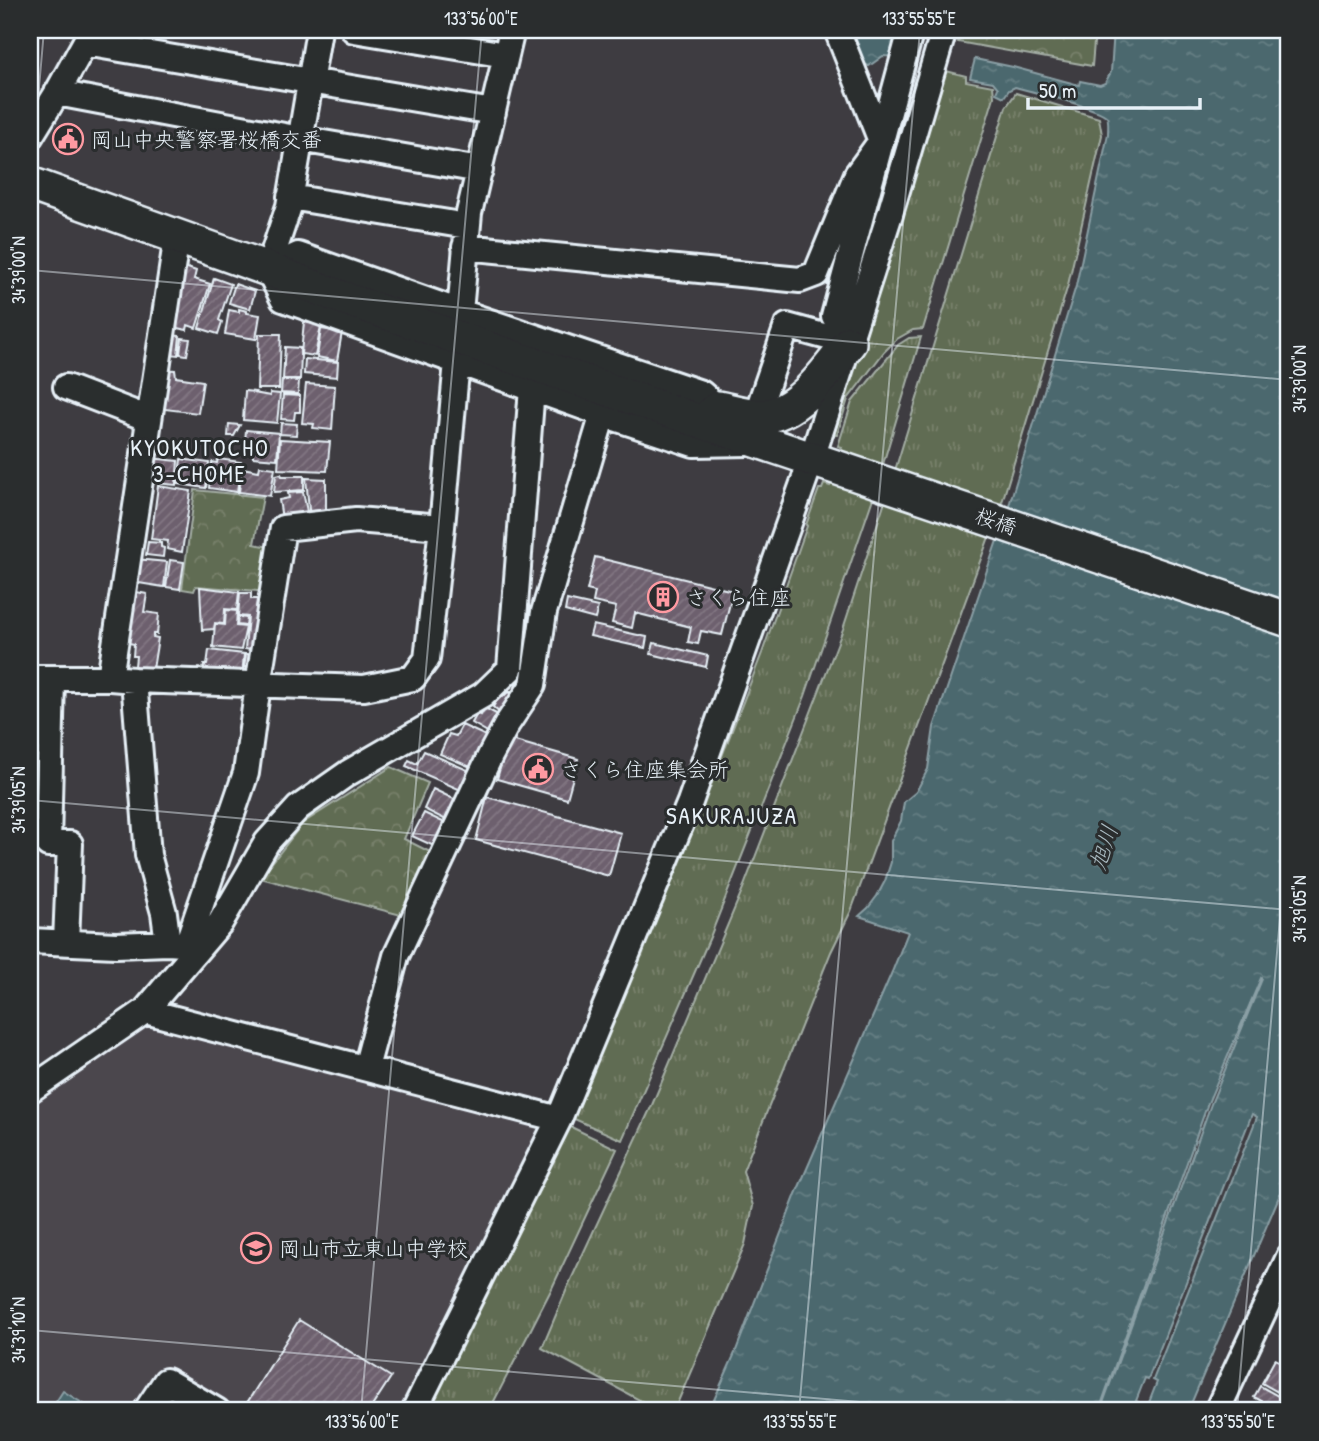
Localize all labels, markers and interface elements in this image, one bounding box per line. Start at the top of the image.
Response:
text: 133°56'00"E [444,6,518,31]
text: 133°55'55"E [882,6,956,31]
scale bar [1028,66,1200,110]
text: 50 m [1039,76,1076,105]
public building icon: 岡山中央警察署桜橋交番 [51,122,85,156]
place label: 岡山中央警察署桜橋交番 [91,125,322,154]
text: 34°39'00"N [6,236,31,304]
text: 34°39'00"N [1287,345,1312,413]
district label: KYOKUTOCHO 3-CHOME [130,432,270,489]
street label: 桜橋 [971,500,1021,542]
building icon: さくら住座 [646,580,680,614]
place label: さくら住座 [686,583,791,612]
public building icon: さくら住座集会所 [521,752,555,786]
place label: さくら住座集会所 [561,755,729,784]
text: 34°39'05"N [6,766,31,834]
district label: SAKURAJUZA [666,800,798,831]
water label: 旭川 [1081,820,1125,874]
text: 34°39'05"N [1287,875,1312,943]
school or university icon: 岡山市立東山中学校 [239,1231,273,1265]
place label: 岡山市立東山中学校 [279,1234,468,1263]
text: 34°39'10"N [6,1297,31,1363]
text: 133°56'00"E [325,1409,399,1434]
text: 133°55'55"E [763,1409,837,1434]
text: 133°55'50"E [1201,1409,1275,1434]

